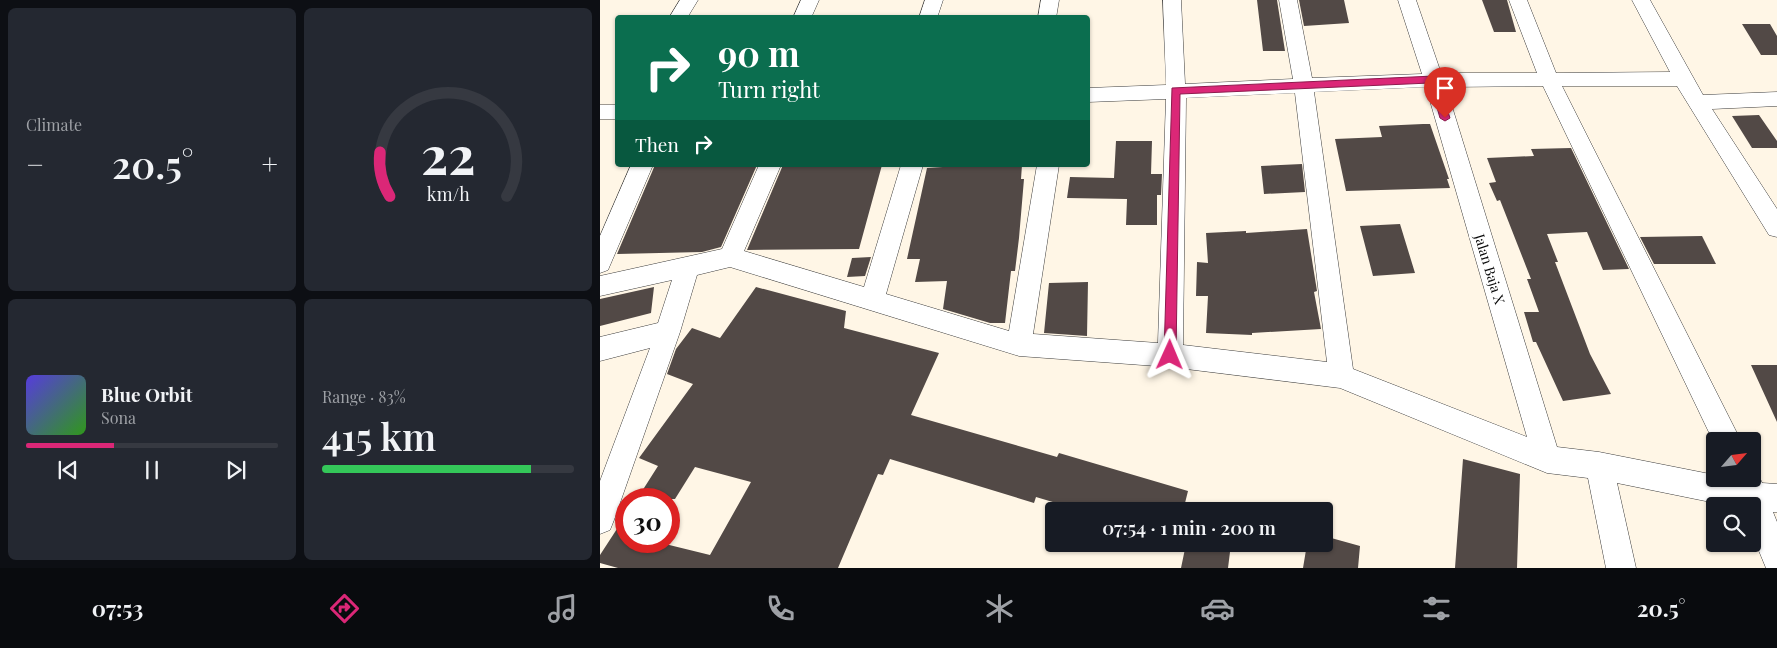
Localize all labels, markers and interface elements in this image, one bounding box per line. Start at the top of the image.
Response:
text: 90 m [718,29,800,76]
icon: right [635,35,700,100]
pin [1424,67,1466,118]
text: Turn right [718,74,820,104]
icon: arrive [1431,74,1459,102]
text: Climate [26,114,82,135]
text: 22 [421,119,475,188]
icon: right [689,130,717,158]
text: Then [635,131,679,157]
text: 20.5° [112,138,194,189]
text: − [26,145,44,182]
text: + [262,145,278,182]
text: km/h [427,182,470,205]
street label: Jalan Baja X [1470,231,1510,307]
position arrow [1143,328,1195,380]
text: Blue Orbit [101,381,192,407]
text: Range · 83% [322,386,406,407]
text: Sona [101,407,136,428]
text: 415 km [322,410,436,461]
north arrow [1706,432,1761,488]
map controls [1706,432,1761,552]
icon: previous [54,456,82,484]
icon: pause [138,456,166,484]
icon: next [222,456,250,484]
speed limit sign: 30 [615,488,680,553]
button: search [1706,497,1761,552]
text: 07:54 · 1 min · 200 m [1102,514,1276,540]
icon: directions [327,591,362,626]
icon: music [545,591,580,626]
icon: phone [763,591,798,626]
icon: climate [982,591,1017,626]
icon: car [1200,591,1235,626]
icon: filters [1419,591,1454,626]
text: 07:53 [92,593,143,623]
text: 20.5° [1637,593,1685,623]

